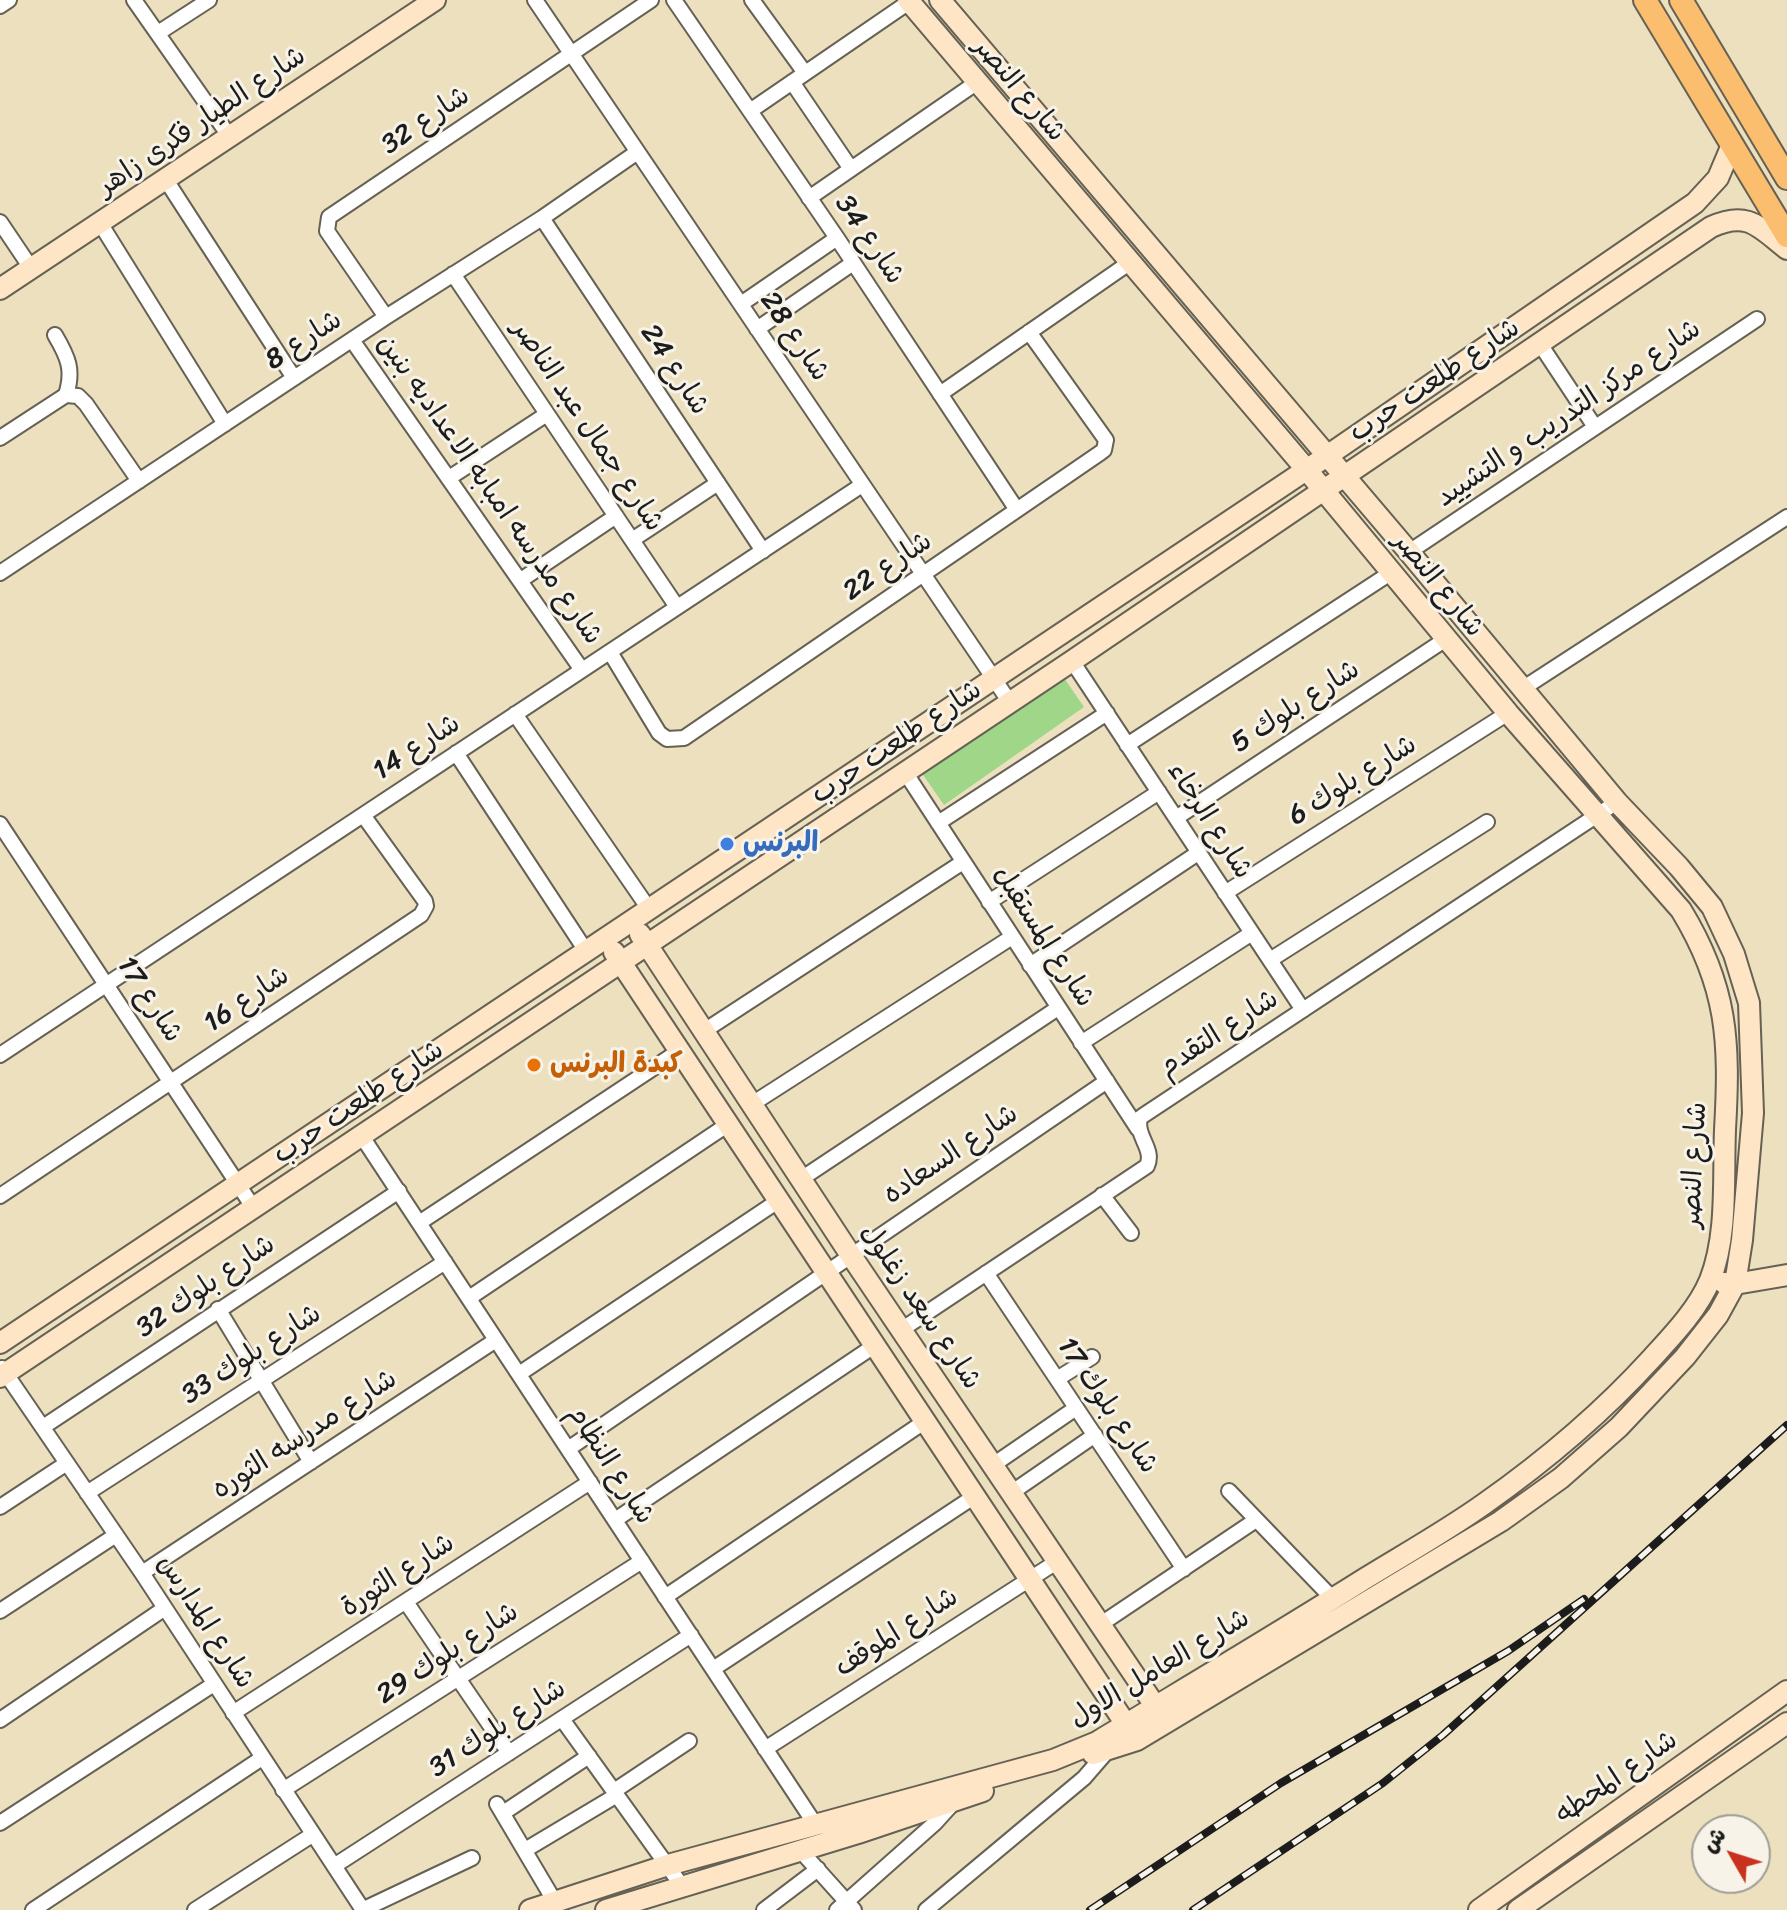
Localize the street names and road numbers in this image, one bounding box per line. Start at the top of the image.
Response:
street label: شارع النصر [966,31,1072,149]
street label: شارع الطيار فكرى زاهر [91,40,313,204]
street label: شارع 32 [375,79,477,163]
street label: شارع 34 [827,189,911,291]
street label: شارع 28 [752,286,836,388]
street label: شارع 8 [259,304,349,378]
street label: شارع طلعت حرب [1343,312,1527,450]
street label: شارع مركز التدريب و التشييد [1430,313,1708,515]
street label: شارع جمال عبد الناصر [504,314,670,538]
street label: شارع 24 [632,318,716,422]
street label: شارع مدرسه امبابه الاعداديه بنين [369,328,609,652]
street label: شارع 22 [837,525,939,609]
street label: شارع النصر [1385,525,1491,645]
street label: شارع بلوك 5 [1226,653,1366,761]
street label: شارع طلعت حرب [805,674,989,812]
street label: شارع 14 [367,707,467,789]
street label: شارع بلوك 6 [1283,728,1423,834]
street label: شارع الرخاء [1159,756,1259,886]
street label: شارع المستقبل [985,860,1101,1014]
street label: شارع 17 [109,951,189,1049]
street label: شارع 16 [198,959,296,1041]
street label: شارع التقدم [1153,983,1285,1085]
street label: شارع طلعت حرب [267,1034,451,1172]
street label: شارع السعاده [877,1098,1025,1212]
street label: شارع النصر [1675,1101,1715,1229]
street label: شارع سعد زغلول [852,1218,988,1396]
street label: شارع بلوك 32 [130,1228,282,1346]
street label: شارع بلوك 33 [176,1297,328,1413]
street label: شارع بلوك 17 [1049,1332,1165,1480]
street label: شارع مدرسه الثوره [206,1363,404,1507]
street label: شارع النظام [559,1399,661,1531]
street label: شارع الثورة [335,1527,461,1625]
street label: شارع المدارس [149,1548,261,1696]
street label: شارع الموقف [829,1581,965,1685]
street label: شارع بلوك 29 [371,1596,525,1712]
street label: شارع العامل الاول [1064,1602,1256,1736]
street label: شارع بلوك 31 [423,1672,573,1786]
street label: شارع المحطه [1549,1724,1685,1832]

